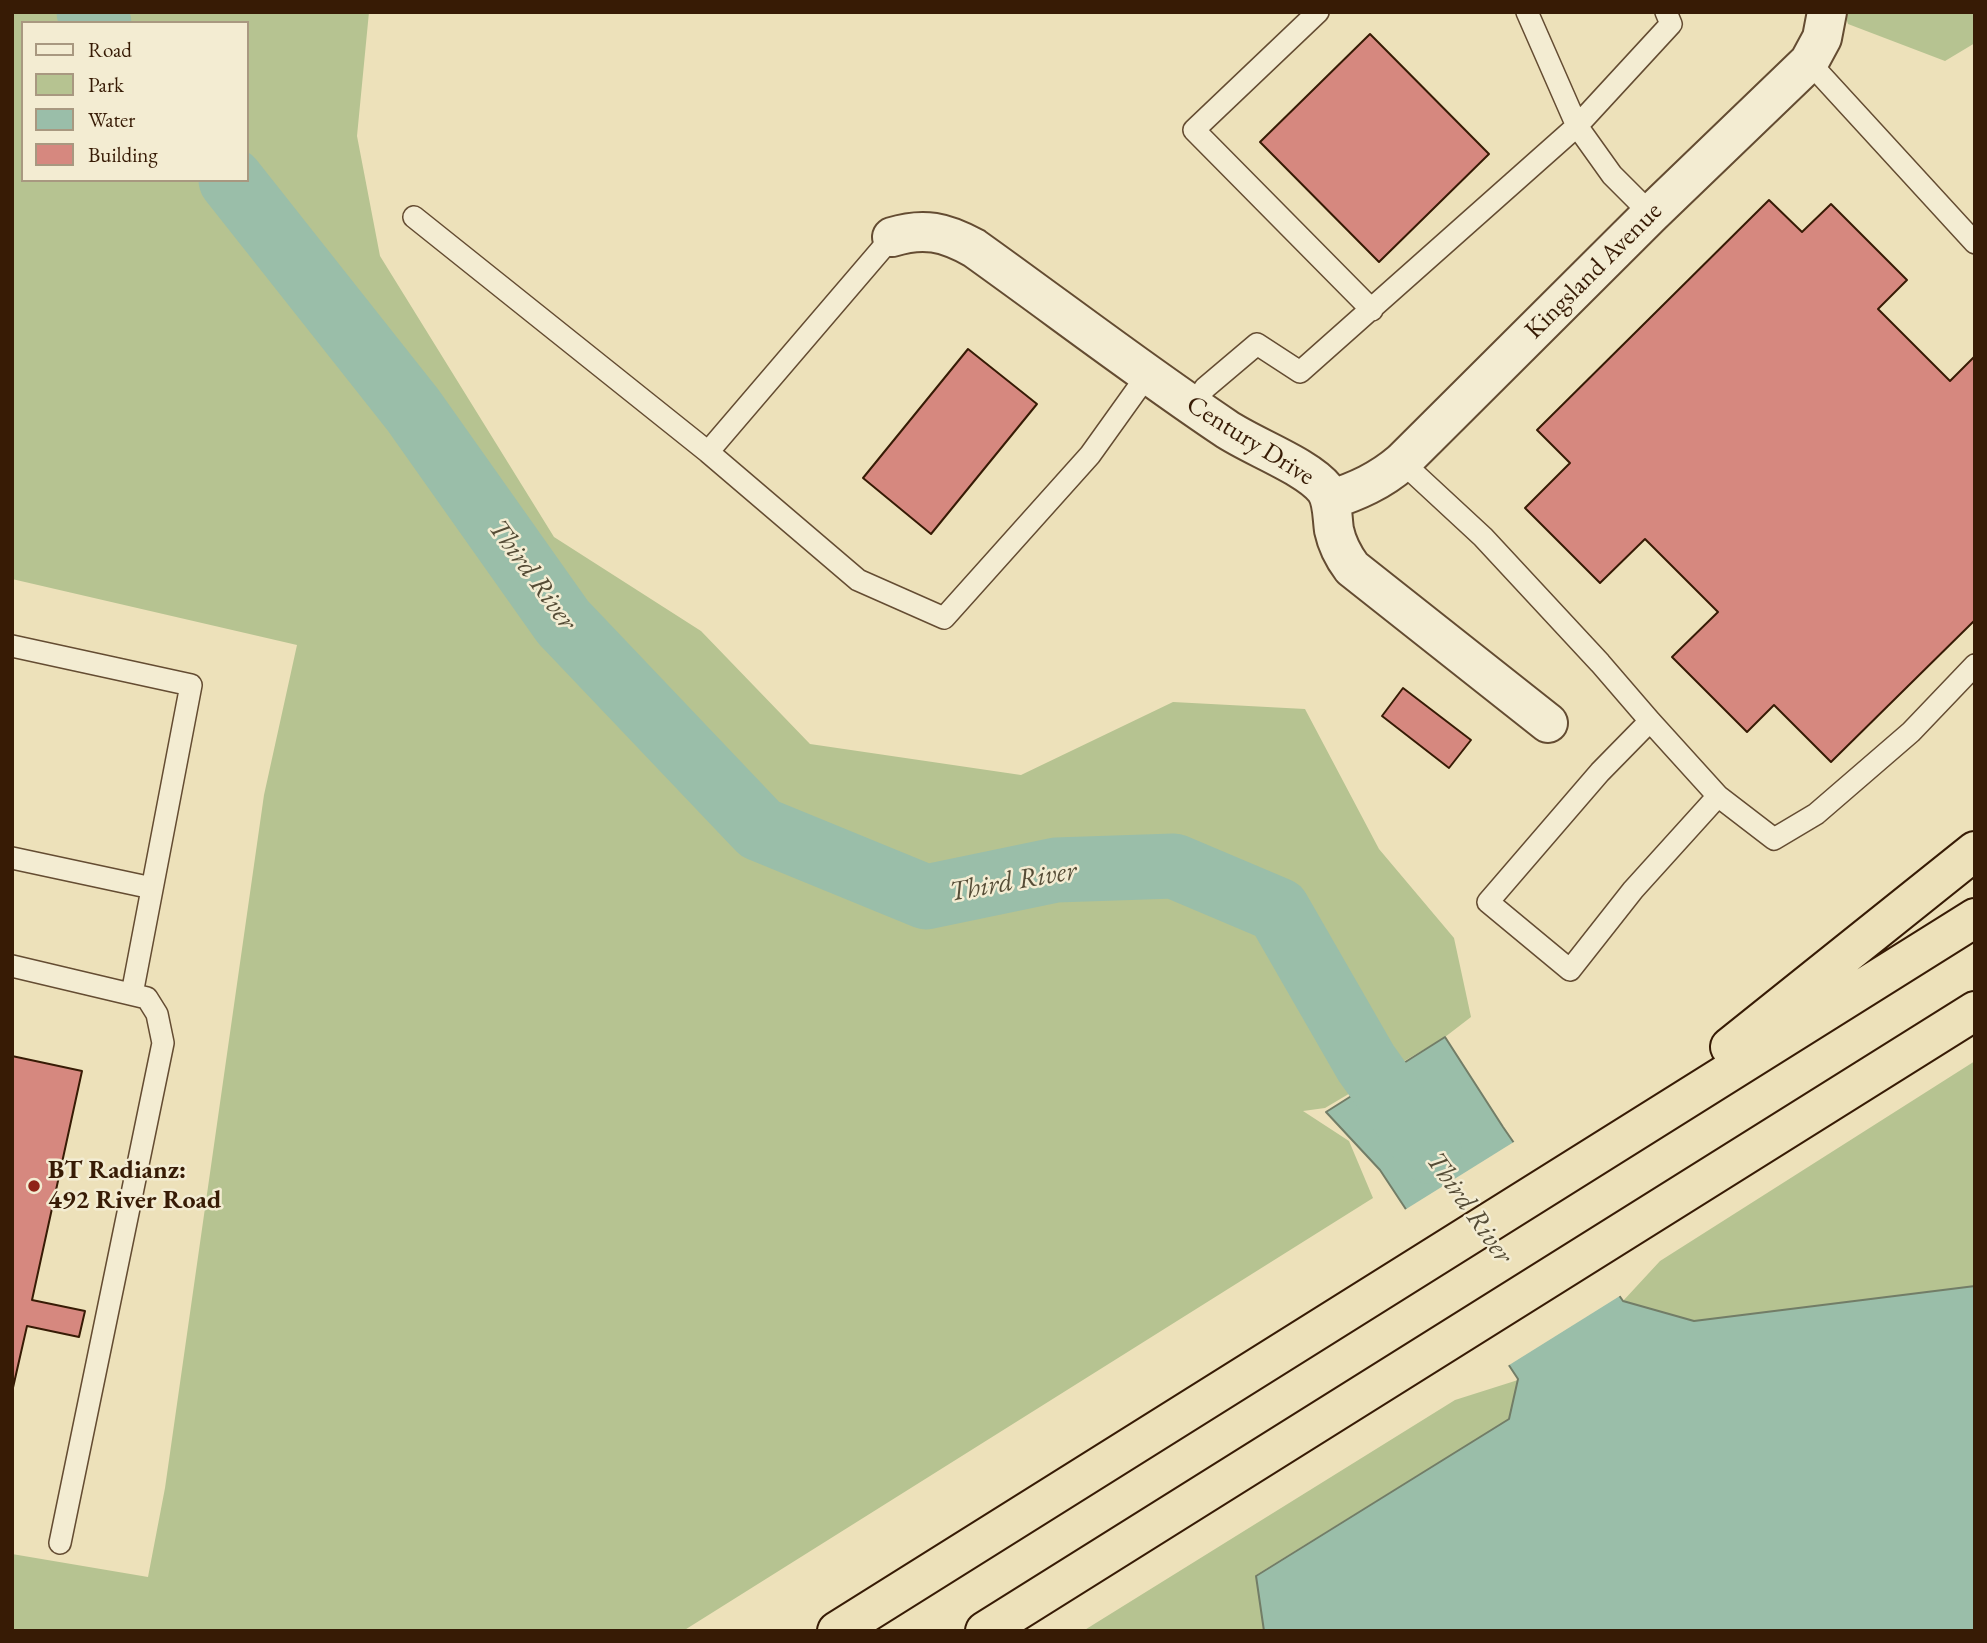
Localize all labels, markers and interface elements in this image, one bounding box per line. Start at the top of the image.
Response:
legend [21,21,248,182]
text: Road [88,36,132,63]
text: Park [88,71,124,98]
text: Water [88,106,135,133]
text: Building [88,141,158,168]
street label: Kingsland Avenue [1519,196,1669,346]
street label: Century Drive [1180,389,1320,493]
water label: Third River [481,513,583,637]
water label: Third River [947,854,1079,910]
water label: Third River [1418,1146,1520,1270]
place label: BT Radianz: 492 River Road [48,1155,221,1216]
marker: BT Radianz: 492 River Road [26,1178,42,1194]

